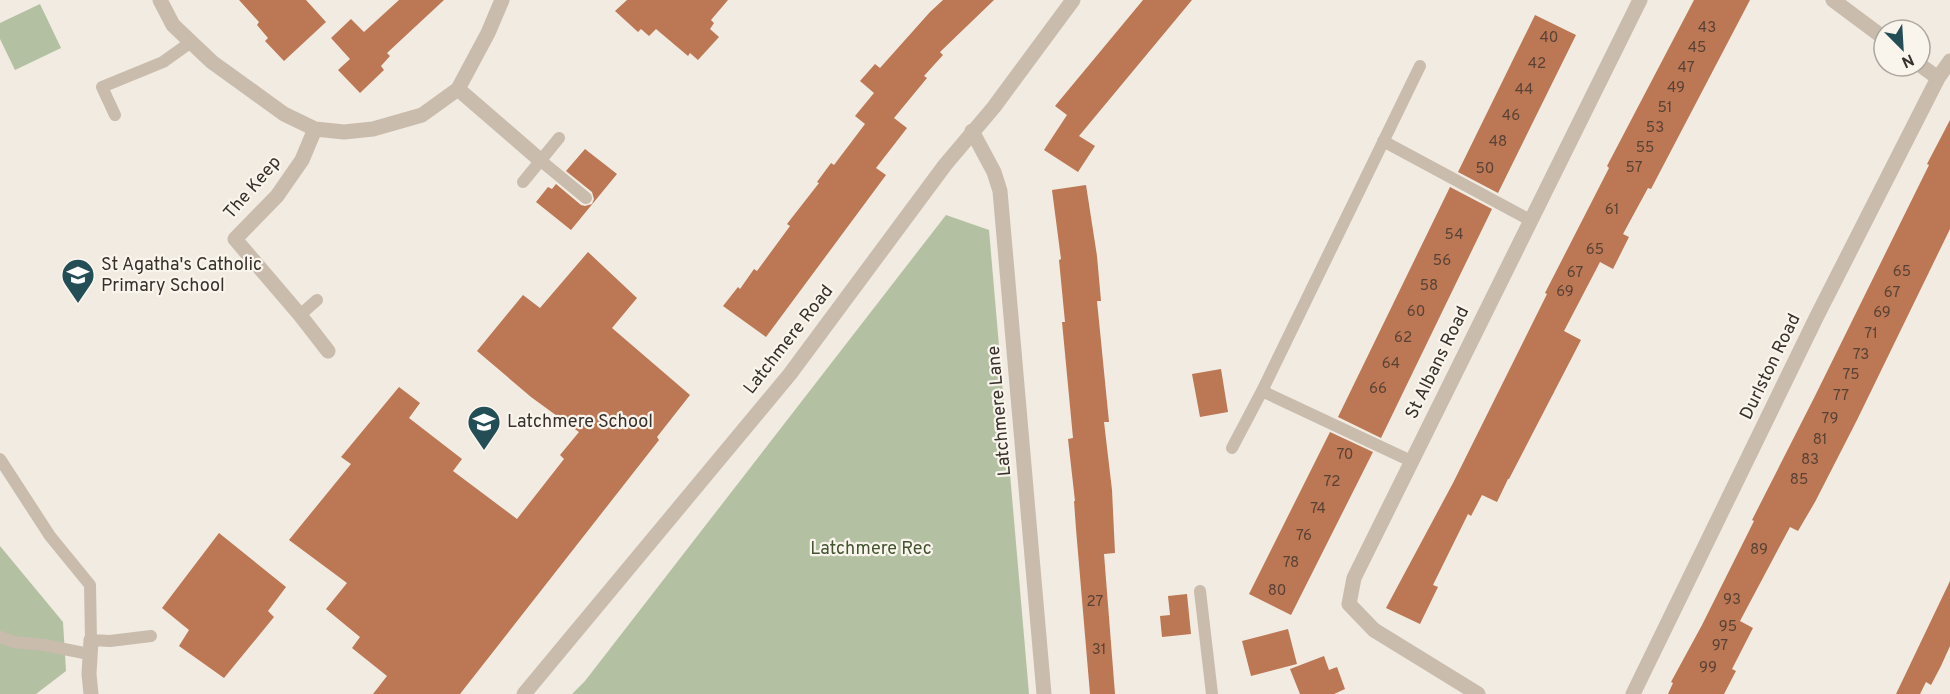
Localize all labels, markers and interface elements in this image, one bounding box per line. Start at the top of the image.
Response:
north arrow [1872,18,1932,78]
house number: 43 [1698,19,1716,38]
house number: 40 [1540,29,1558,48]
house number: 45 [1688,39,1706,58]
text: N [1898,48,1917,71]
house number: 42 [1528,55,1546,74]
house number: 47 [1678,59,1695,78]
house number: 49 [1667,79,1685,98]
house number: 44 [1515,81,1533,100]
house number: 51 [1658,99,1672,118]
house number: 46 [1502,107,1520,126]
house number: 53 [1646,119,1664,138]
house number: 48 [1489,133,1507,152]
house number: 55 [1636,139,1654,158]
street label: The Keep [219,152,287,224]
house number: 57 [1626,159,1643,178]
house number: 50 [1476,160,1494,179]
house number: 61 [1605,201,1619,220]
house number: 54 [1445,226,1463,245]
house number: 65 [1586,241,1604,260]
house number: 56 [1433,252,1451,271]
place label: St Agatha's Catholic Primary School [101,254,262,298]
school or university icon: St Agatha's Catholic Primary School [60,257,96,304]
house number: 65 [1893,263,1911,282]
house number: 67 [1567,264,1583,283]
house number: 58 [1420,277,1438,296]
street label: Latchmere Road [739,281,839,399]
house number: 69 [1556,283,1574,302]
house number: 67 [1884,284,1900,303]
street label: St Albans Road [1401,303,1475,423]
house number: 60 [1407,303,1425,322]
house number: 69 [1873,304,1891,323]
street label: Durlston Road [1735,310,1807,424]
house number: 71 [1864,325,1878,344]
house number: 62 [1394,329,1412,348]
street label: Latchmere Lane [983,345,1017,477]
house number: 73 [1853,346,1869,365]
house number: 64 [1382,355,1400,374]
house number: 75 [1842,366,1860,385]
house number: 66 [1369,380,1387,399]
house number: 77 [1833,387,1849,406]
school or university icon: Latchmere School [466,404,502,451]
house number: 79 [1822,410,1838,429]
place label: Latchmere School [507,411,653,434]
house number: 81 [1813,431,1827,450]
house number: 70 [1336,446,1354,465]
house number: 83 [1801,451,1819,470]
house number: 85 [1790,471,1808,490]
house number: 72 [1324,473,1340,492]
house number: 74 [1310,500,1326,519]
house number: 76 [1296,527,1312,546]
park label: Latchmere Rec [810,538,932,561]
house number: 89 [1750,541,1768,560]
house number: 78 [1283,554,1299,573]
house number: 80 [1268,582,1286,601]
house number: 93 [1723,591,1741,610]
house number: 27 [1087,593,1104,612]
house number: 95 [1719,618,1737,637]
house number: 97 [1712,637,1728,656]
house number: 31 [1092,641,1106,660]
house number: 99 [1699,659,1717,678]

